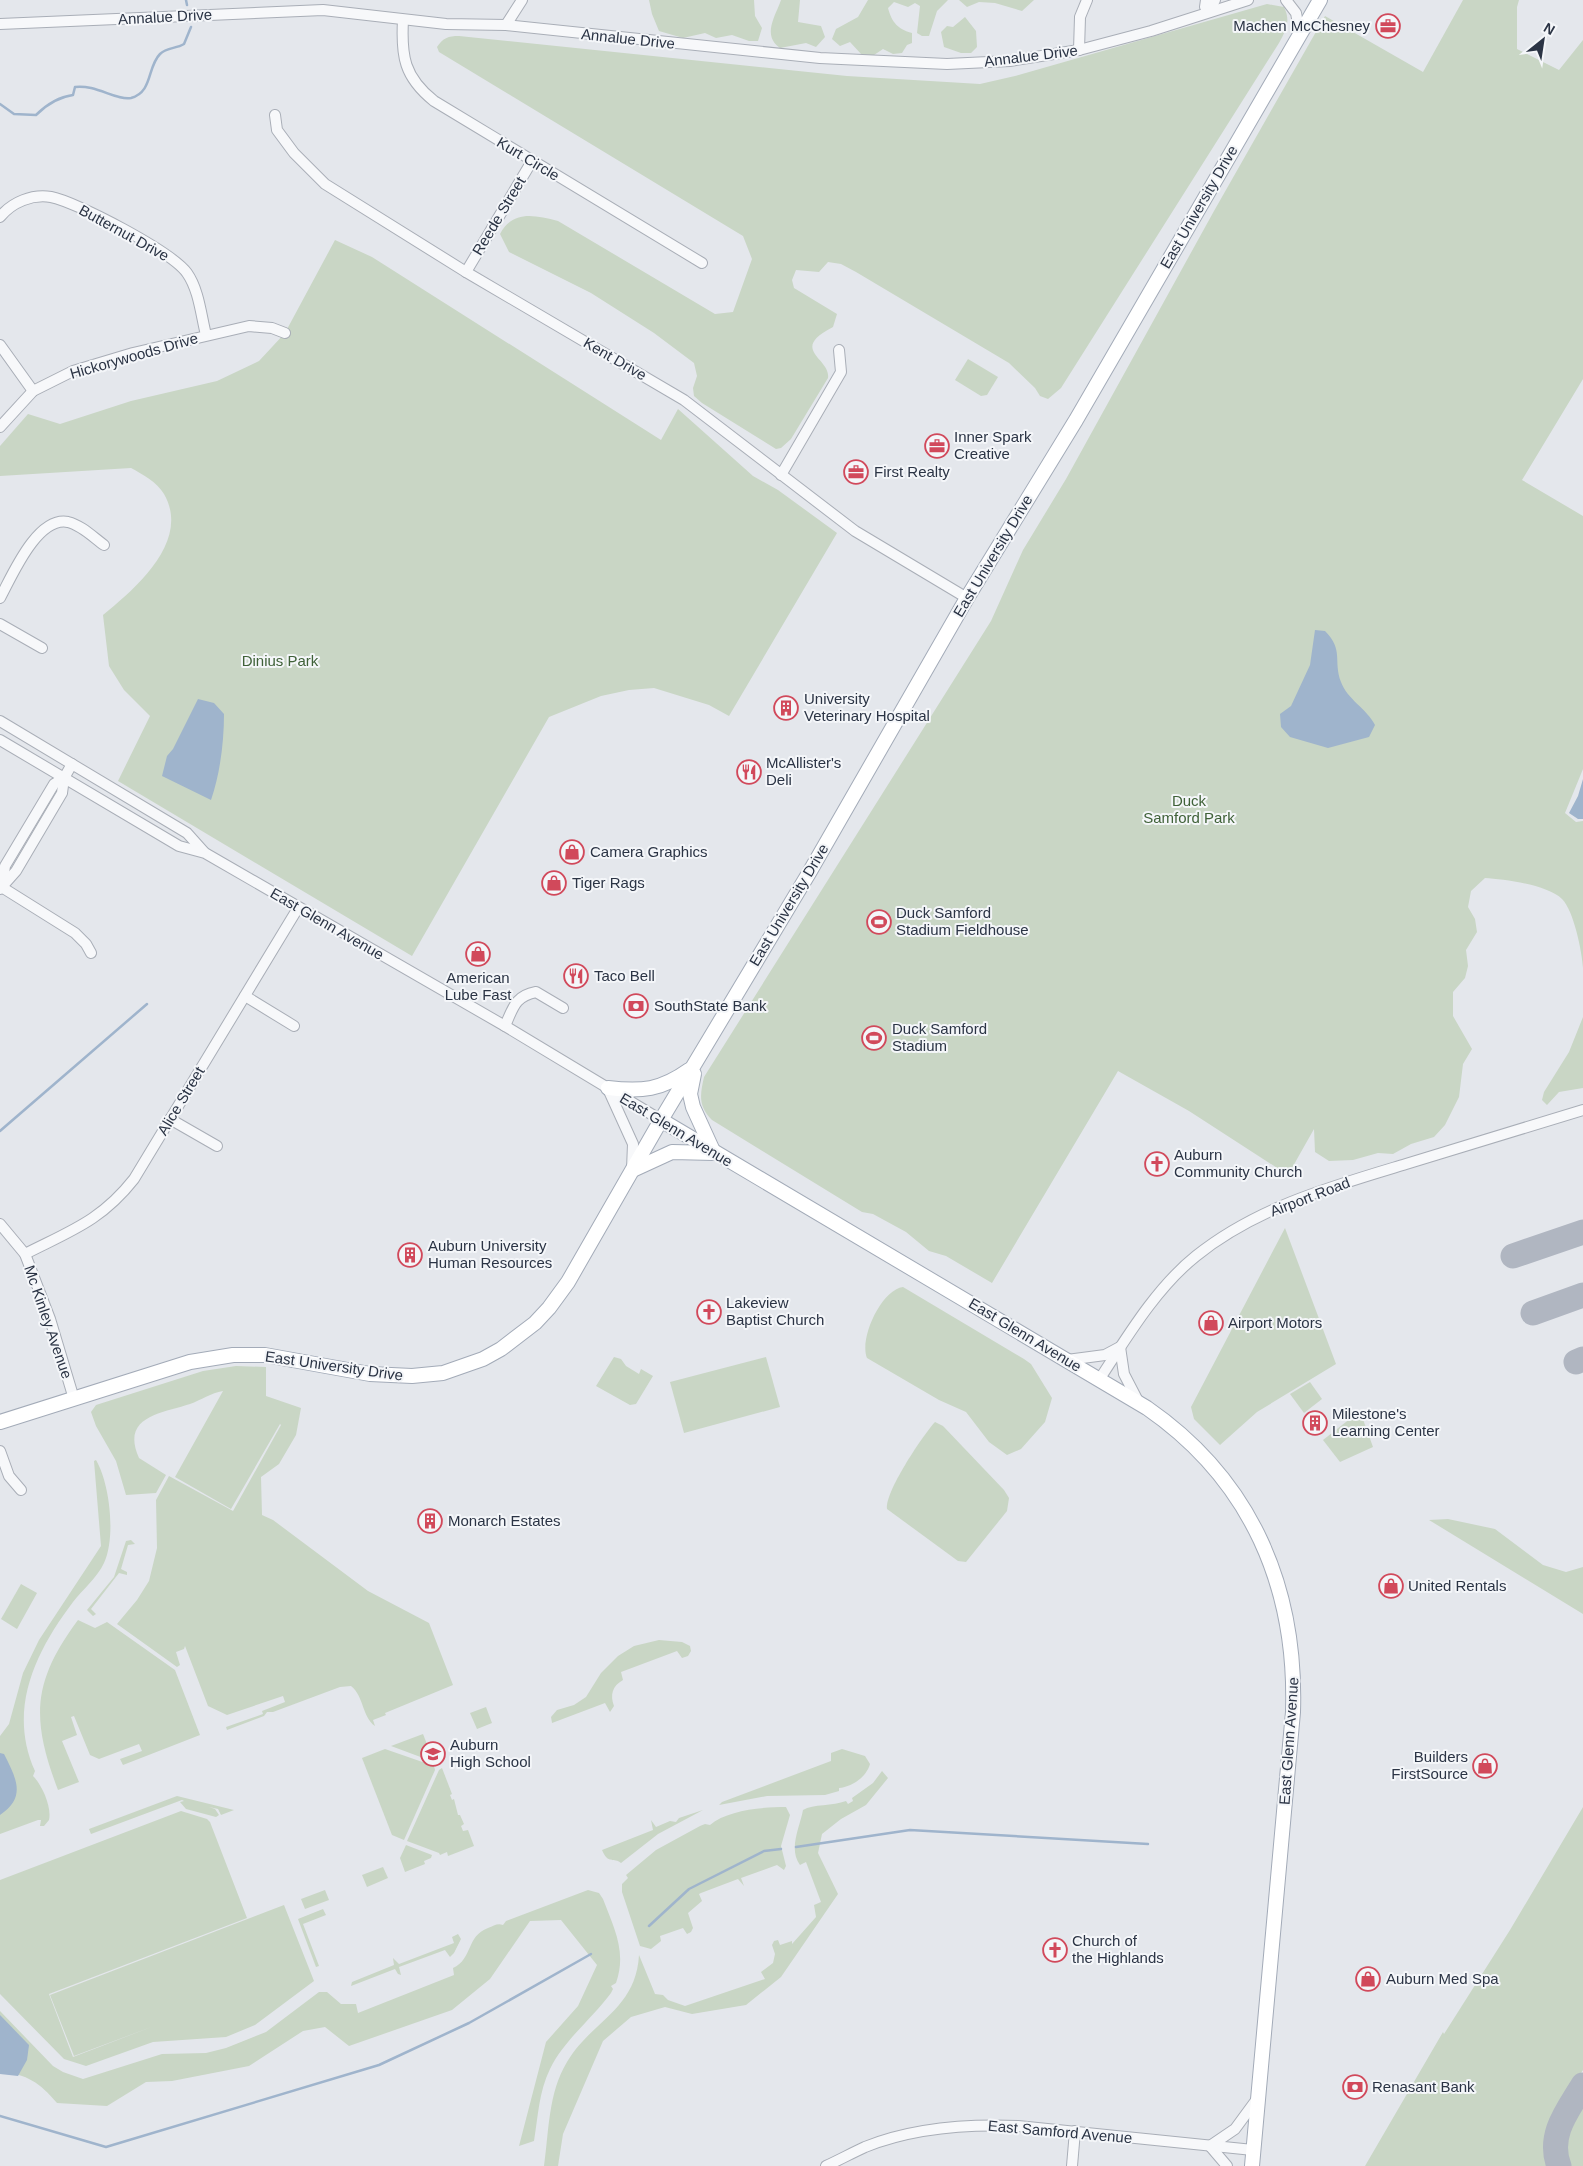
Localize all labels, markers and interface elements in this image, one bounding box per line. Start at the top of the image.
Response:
street label: Annalue Drive [117,6,212,27]
office icon: Machen McChesney [1375,13,1401,39]
north arrow [1518,15,1568,65]
place label: Machen McChesney [1233,17,1370,34]
text: N [1541,19,1558,38]
street label: Annalue Drive [580,25,676,52]
street label: Annalue Drive [983,41,1079,70]
street label: Kurt Circle [494,133,563,184]
street label: East University Drive [1156,142,1241,271]
street label: Reede Street [469,173,529,258]
street label: Butternut Drive [76,201,172,264]
street label: Hickorywoods Drive [68,329,200,382]
street label: Kent Drive [581,334,650,383]
place label: Inner Spark Creative [954,428,1032,462]
office icon: Inner Spark Creative [924,433,950,459]
office icon: First Realty [843,459,869,485]
place label: First Realty [874,463,950,480]
street label: East University Drive [949,492,1036,620]
park label: Dinius Park [242,652,319,669]
place label: University Veterinary Hospital [804,690,930,724]
building icon: University Veterinary Hospital [773,695,799,721]
place label: McAllister's Deli [766,754,841,788]
restaurant icon: McAllister's Deli [736,759,762,785]
park label: Duck Samford Park [1143,792,1235,826]
shop icon: Camera Graphics [559,839,585,865]
street label: East University Drive [745,841,832,969]
place label: Camera Graphics [590,843,708,860]
shop icon: Tiger Rags [541,870,567,896]
place label: Tiger Rags [572,874,645,891]
street label: East Glenn Avenue [268,884,387,963]
place label: Duck Samford Stadium Fieldhouse [896,904,1029,938]
sports icon: Duck Samford Stadium Fieldhouse [866,909,892,935]
shop icon: American Lube Fast [465,941,491,967]
restaurant icon: Taco Bell [563,963,589,989]
place label: Taco Bell [594,967,655,984]
place label: American Lube Fast [445,969,512,1003]
bank icon: SouthState Bank [623,993,649,1019]
place label: SouthState Bank [654,997,767,1014]
place label: Duck Samford Stadium [892,1020,987,1054]
sports icon: Duck Samford Stadium [861,1025,887,1051]
street label: Alice Street [154,1063,208,1138]
street label: East Glenn Avenue [617,1089,736,1170]
place label: Auburn Community Church [1174,1146,1302,1180]
church icon: Auburn Community Church [1144,1151,1170,1177]
street label: Airport Road [1267,1174,1352,1220]
place label: Auburn University Human Resources [428,1237,552,1271]
building icon: Auburn University Human Resources [397,1242,423,1268]
street label: Mc Kinley Avenue [21,1263,76,1381]
place label: Lakeview Baptist Church [726,1294,824,1328]
street label: East Glenn Avenue [966,1294,1085,1375]
church icon: Lakeview Baptist Church [696,1299,722,1325]
shop icon: Airport Motors [1198,1310,1224,1336]
place label: Airport Motors [1228,1314,1322,1331]
street label: East University Drive [264,1347,404,1384]
place label: Milestone's Learning Center [1332,1405,1440,1439]
building icon: Milestone's Learning Center [1302,1410,1328,1436]
building icon: Monarch Estates [417,1508,443,1534]
place label: Monarch Estates [448,1512,561,1529]
shop icon: United Rentals [1378,1573,1404,1599]
place label: United Rentals [1408,1577,1506,1594]
street label: East Glenn Avenue [1276,1676,1301,1805]
place label: Auburn High School [450,1736,531,1770]
school or university icon: Auburn High School [420,1741,446,1767]
place label: Builders FirstSource [1391,1748,1468,1782]
shop icon: Builders FirstSource [1472,1753,1498,1779]
place label: Church of the Highlands [1072,1932,1164,1966]
church icon: Church of the Highlands [1042,1937,1068,1963]
shop icon: Auburn Med Spa [1355,1966,1381,1992]
place label: Auburn Med Spa [1386,1970,1499,1987]
bank icon: Renasant Bank [1342,2074,1368,2100]
place label: Renasant Bank [1372,2078,1475,2095]
street label: East Samford Avenue [987,2117,1133,2146]

